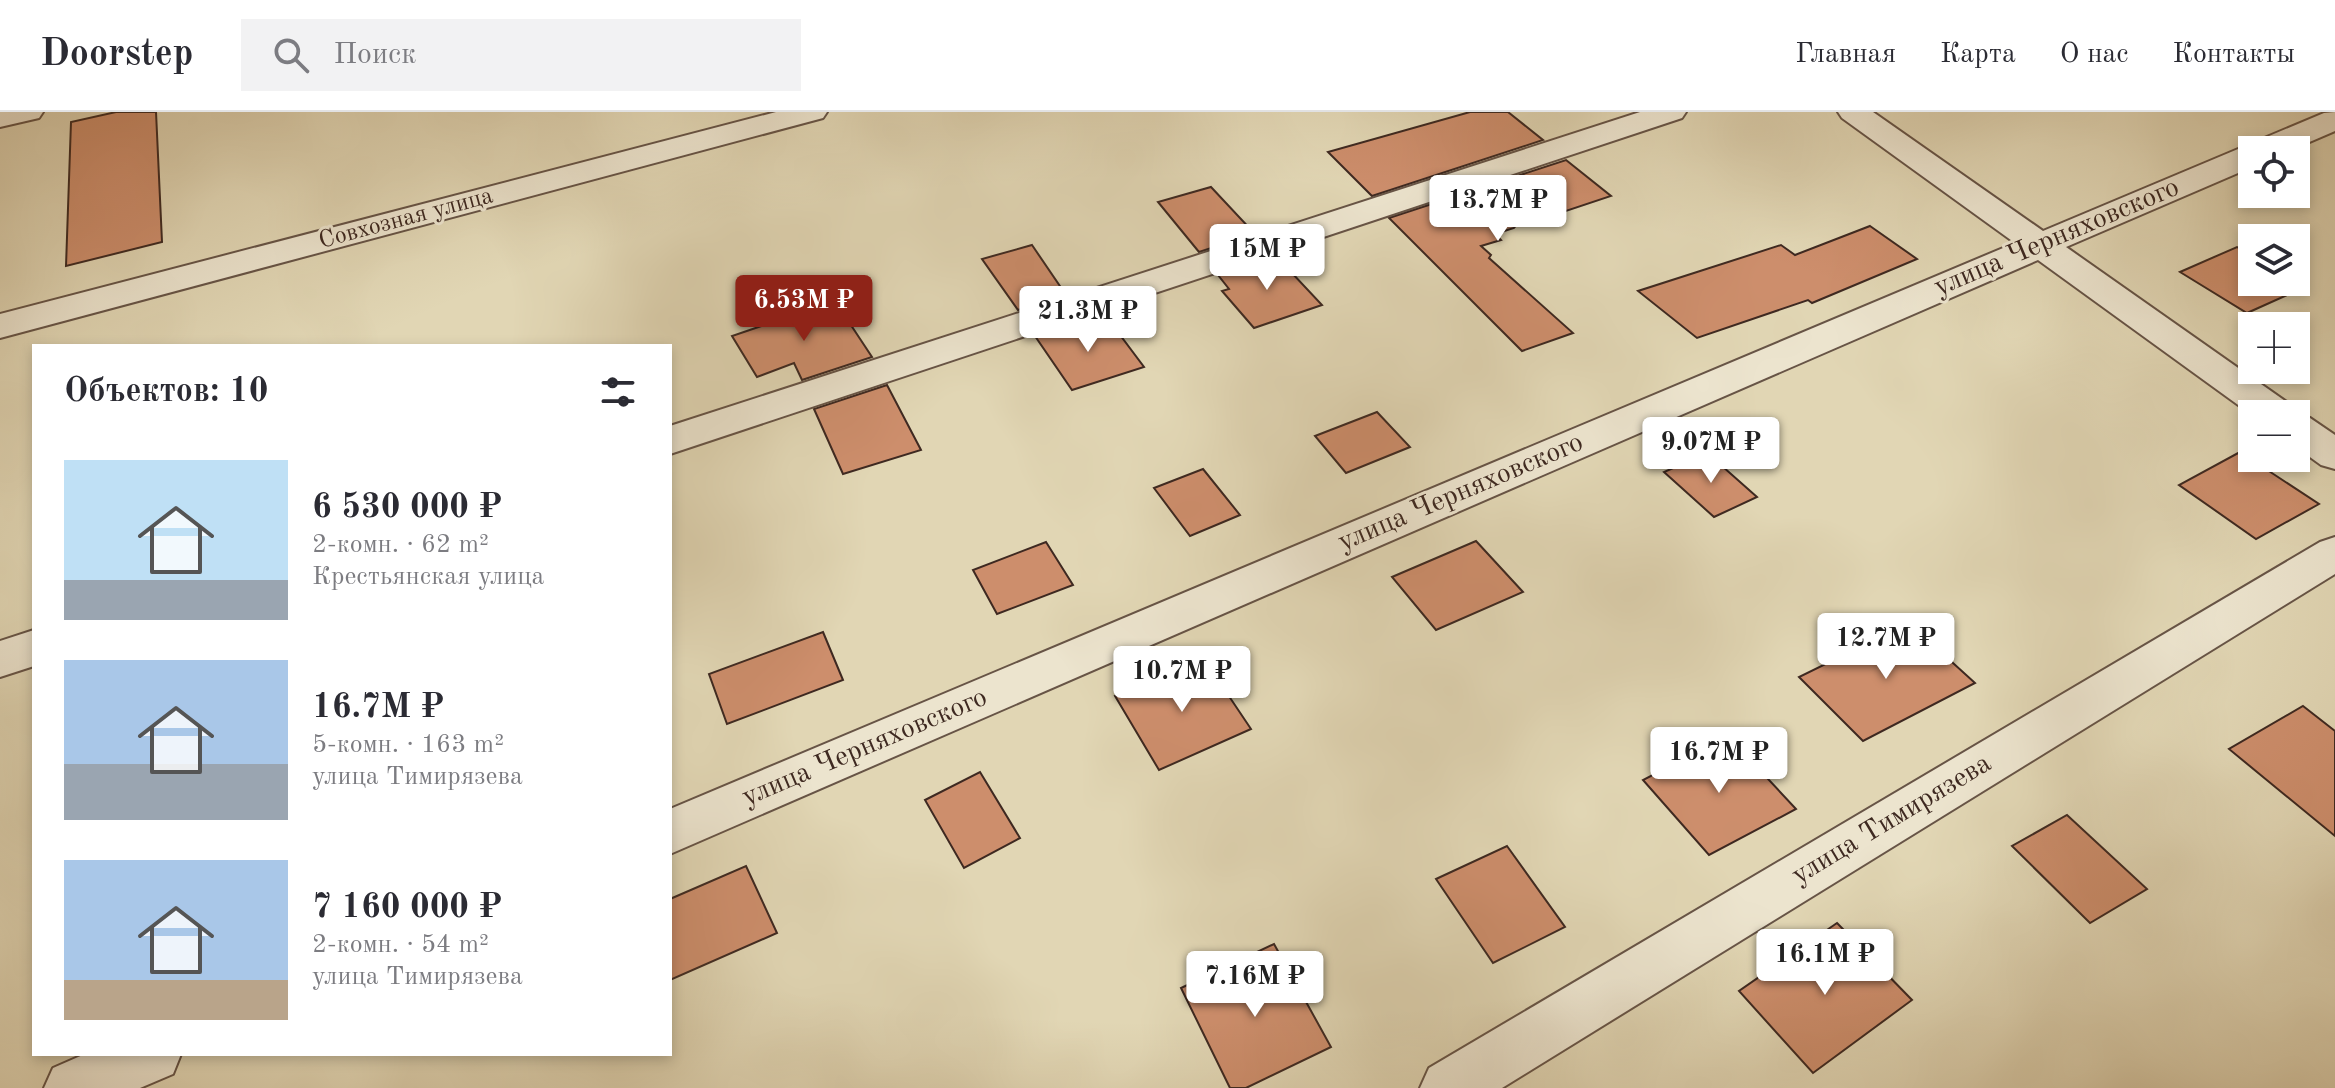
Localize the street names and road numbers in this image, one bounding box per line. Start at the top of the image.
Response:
street label: улица Черняховского [1930,174,2184,302]
street label: Совхозная улица [316,184,496,254]
street label: улица Черняховского [1334,429,1588,557]
street label: улица Черняховского [738,684,992,812]
street label: улица Тимирязева [1787,749,1997,890]

